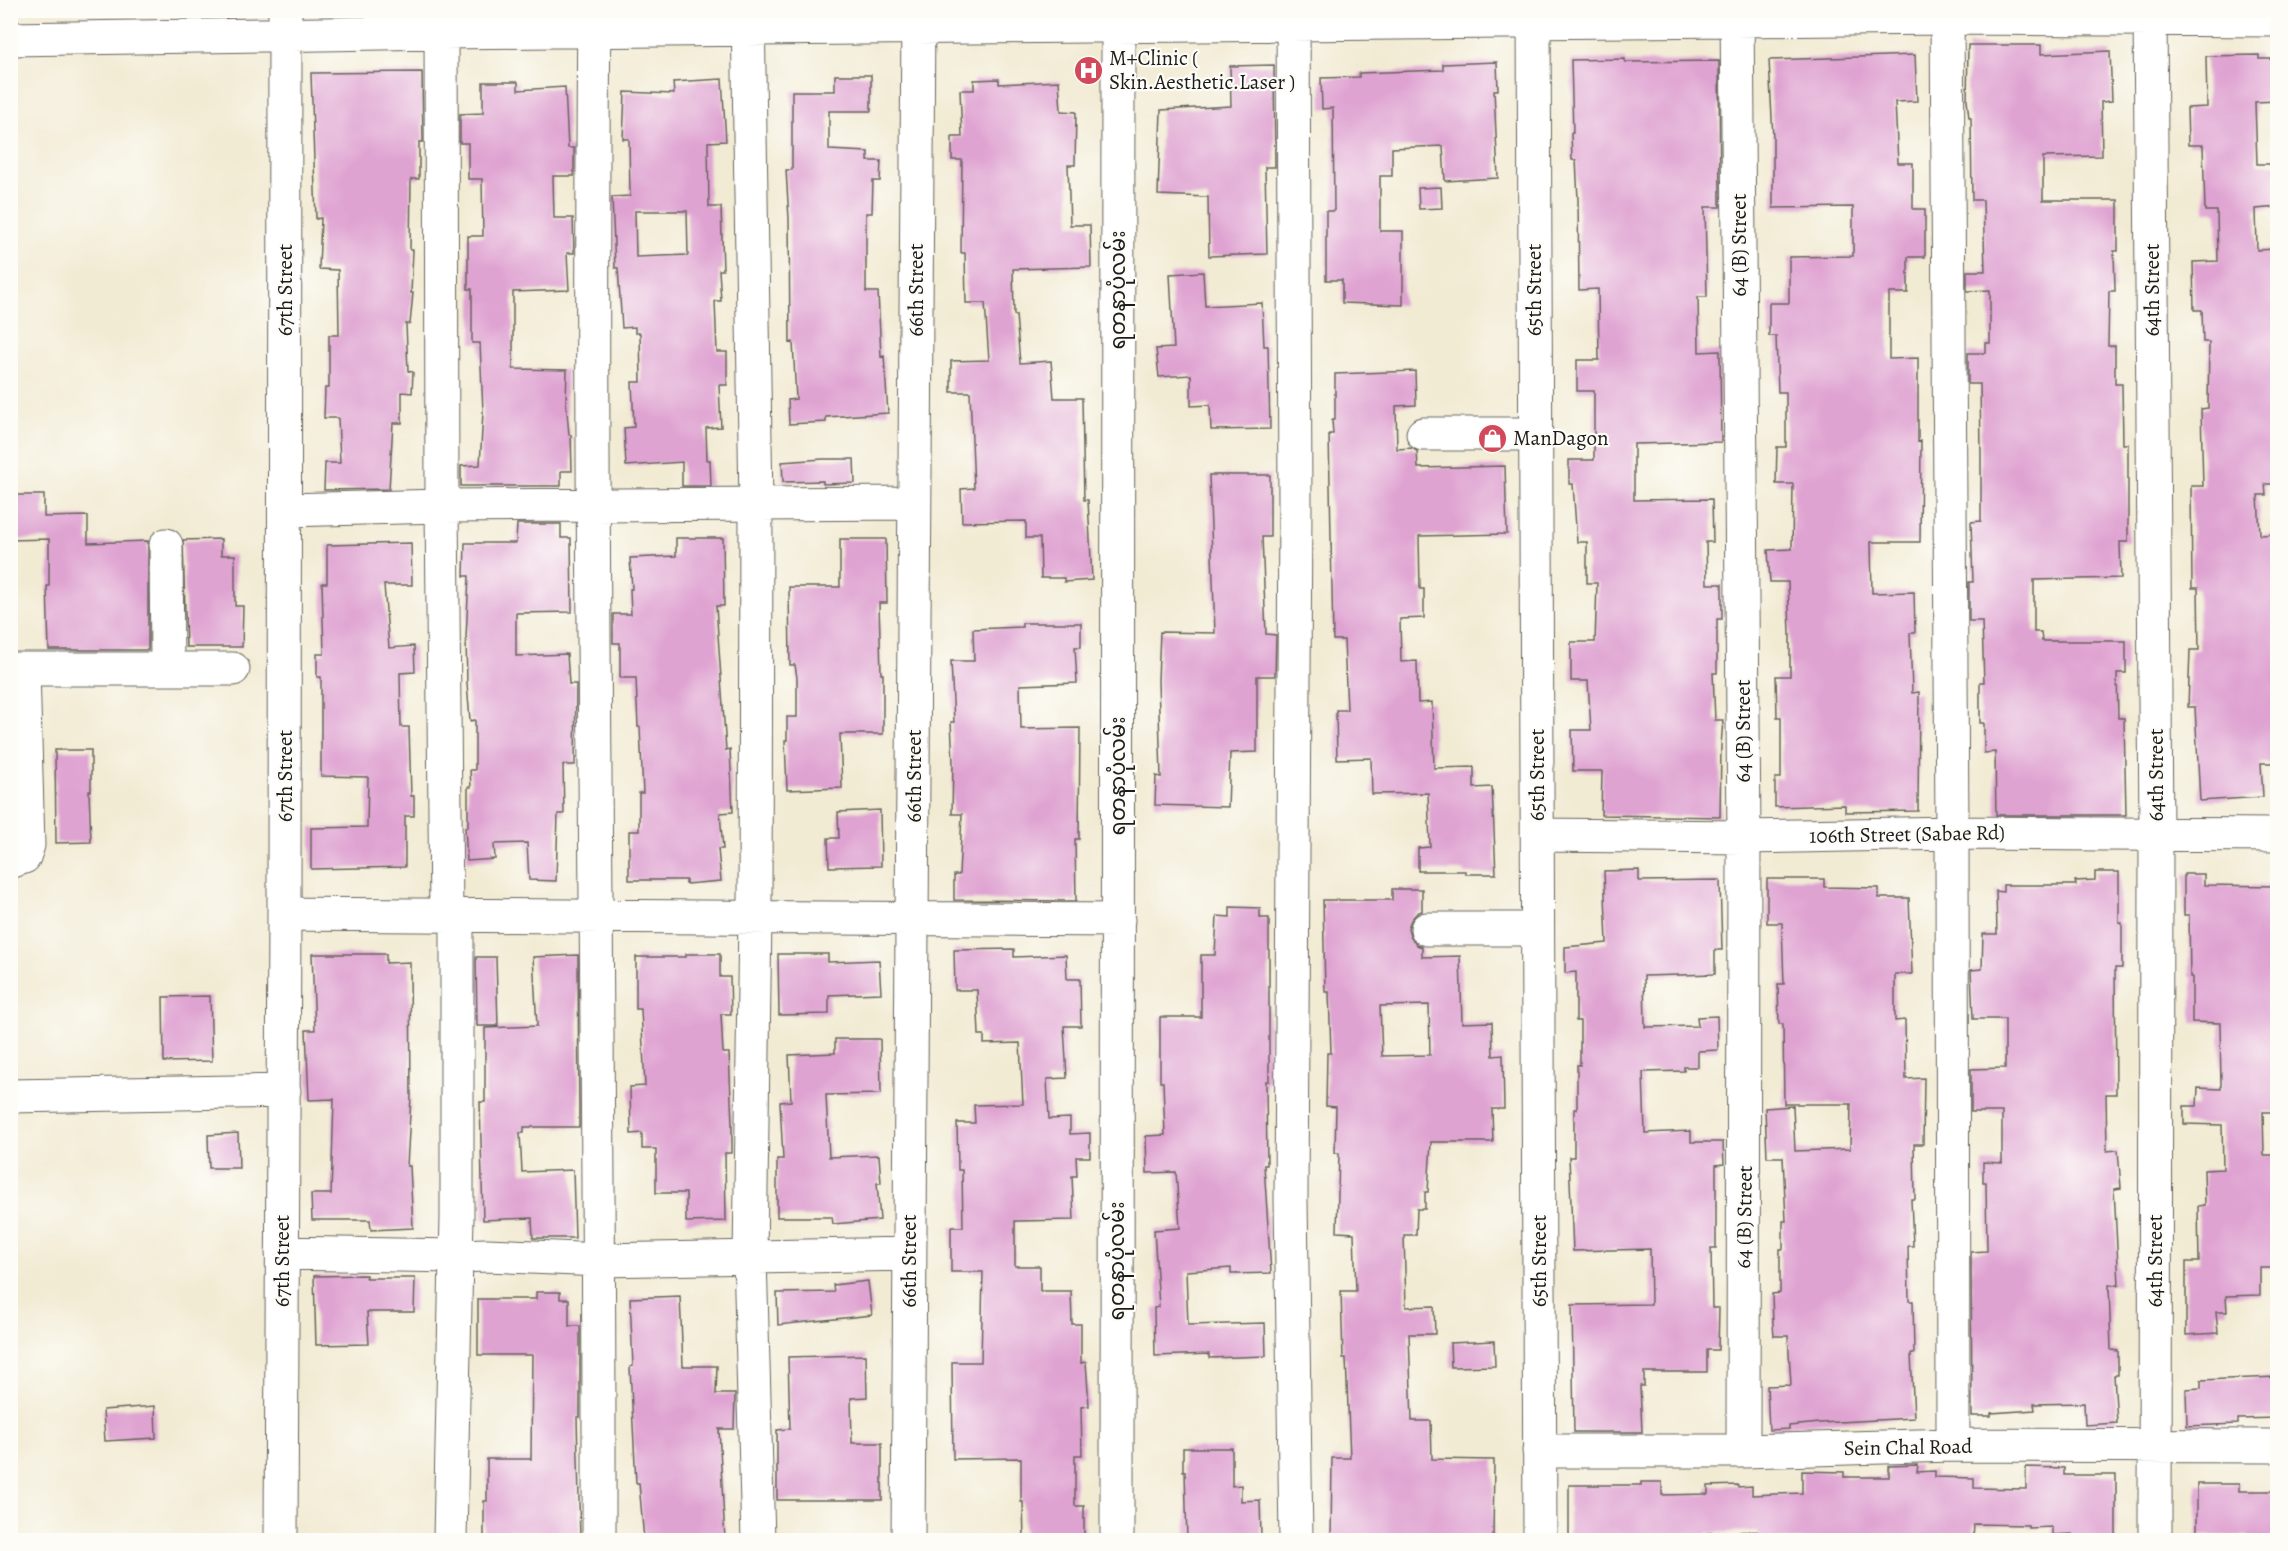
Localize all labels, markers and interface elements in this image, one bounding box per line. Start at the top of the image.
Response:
place label: M+Clinic ( Skin.Aesthetic.Laser ) [1109,44,1295,96]
hospital icon: M+Clinic ( Skin.Aesthetic.Laser ) [1072,54,1104,86]
street label: 64 (B) Street [1725,193,1753,297]
street label: ရတနာပုံလမ်း [1102,231,1135,349]
street label: 66th Street [902,243,930,337]
street label: 64th Street [2138,243,2166,337]
street label: 67th Street [271,244,299,336]
street label: 65th Street [1520,244,1548,336]
shop icon: ManDagon [1476,422,1508,454]
place label: ManDagon [1513,424,1609,452]
street label: 64 (B) Street [1729,679,1757,783]
street label: ရတနာပုံလမ်း [1102,717,1135,835]
street label: 64th Street [2142,728,2170,822]
street label: 66th Street [900,729,928,823]
street label: 65th Street [1523,729,1551,821]
street label: 67th Street [271,730,299,822]
street label: 106th Street (Sabae Rd) [1809,818,2005,850]
street label: 64 (B) Street [1729,1165,1759,1269]
street label: ရတနာပုံလမ်း [1101,1202,1134,1320]
street label: 66th Street [895,1214,923,1308]
street label: 64th Street [2141,1214,2169,1308]
street label: 67th Street [268,1215,296,1307]
street label: 65th Street [1525,1215,1553,1307]
street label: Sein Chal Road [1843,1432,1973,1462]

